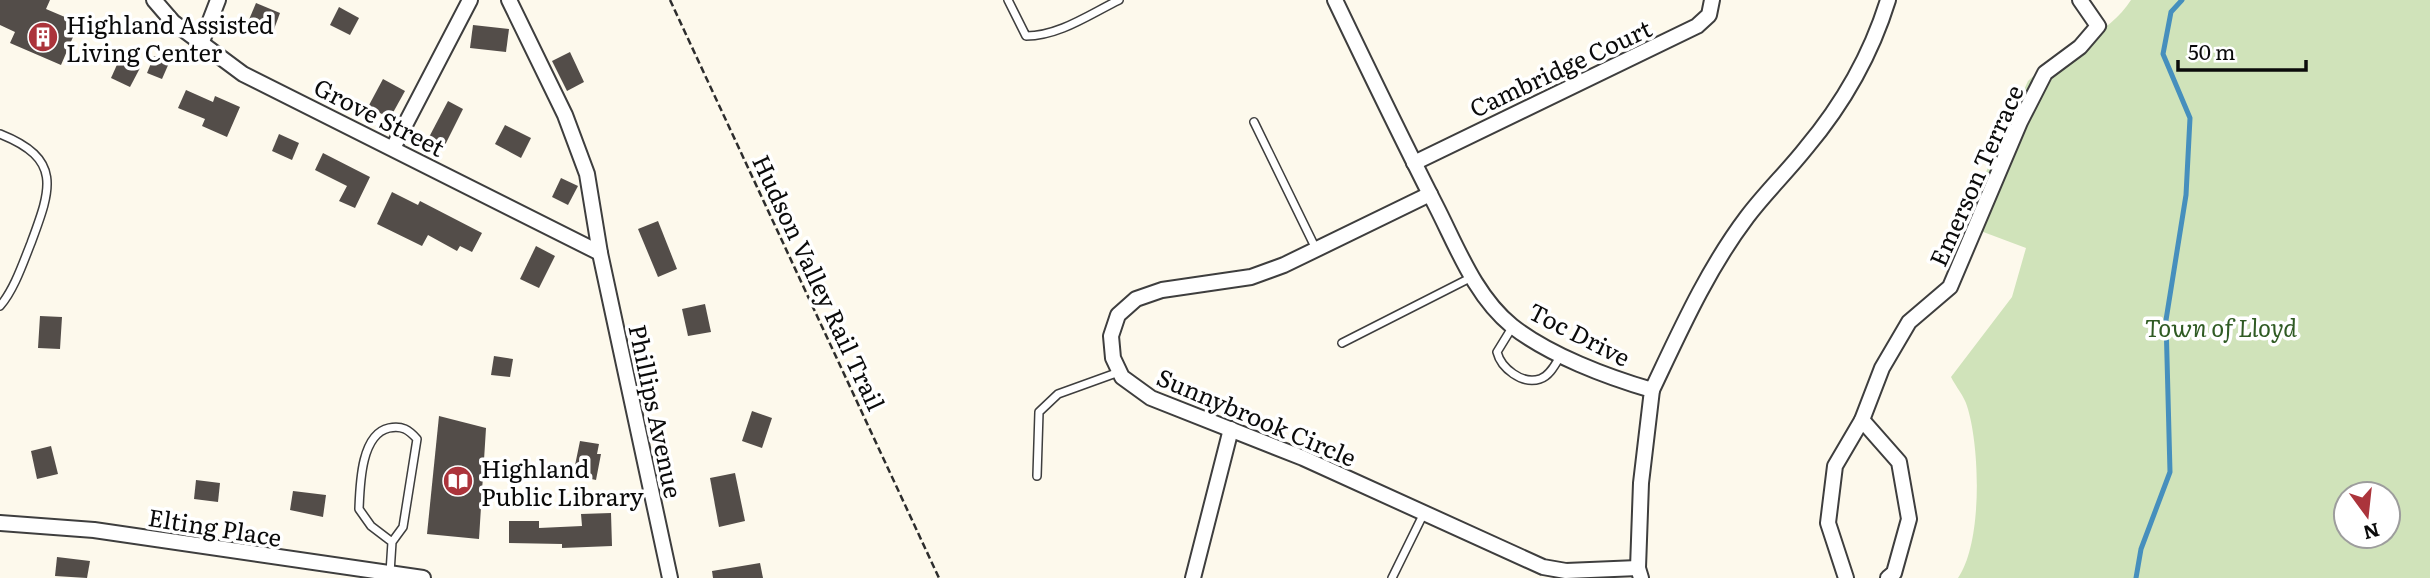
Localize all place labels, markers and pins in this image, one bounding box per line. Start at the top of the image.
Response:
place label: Highland Assisted Living Center [66,6,274,69]
building icon: Highland Assisted Living Center [26,20,60,54]
place label: Highland Public Library [481,450,644,513]
library icon: Highland Public Library [441,464,475,498]

